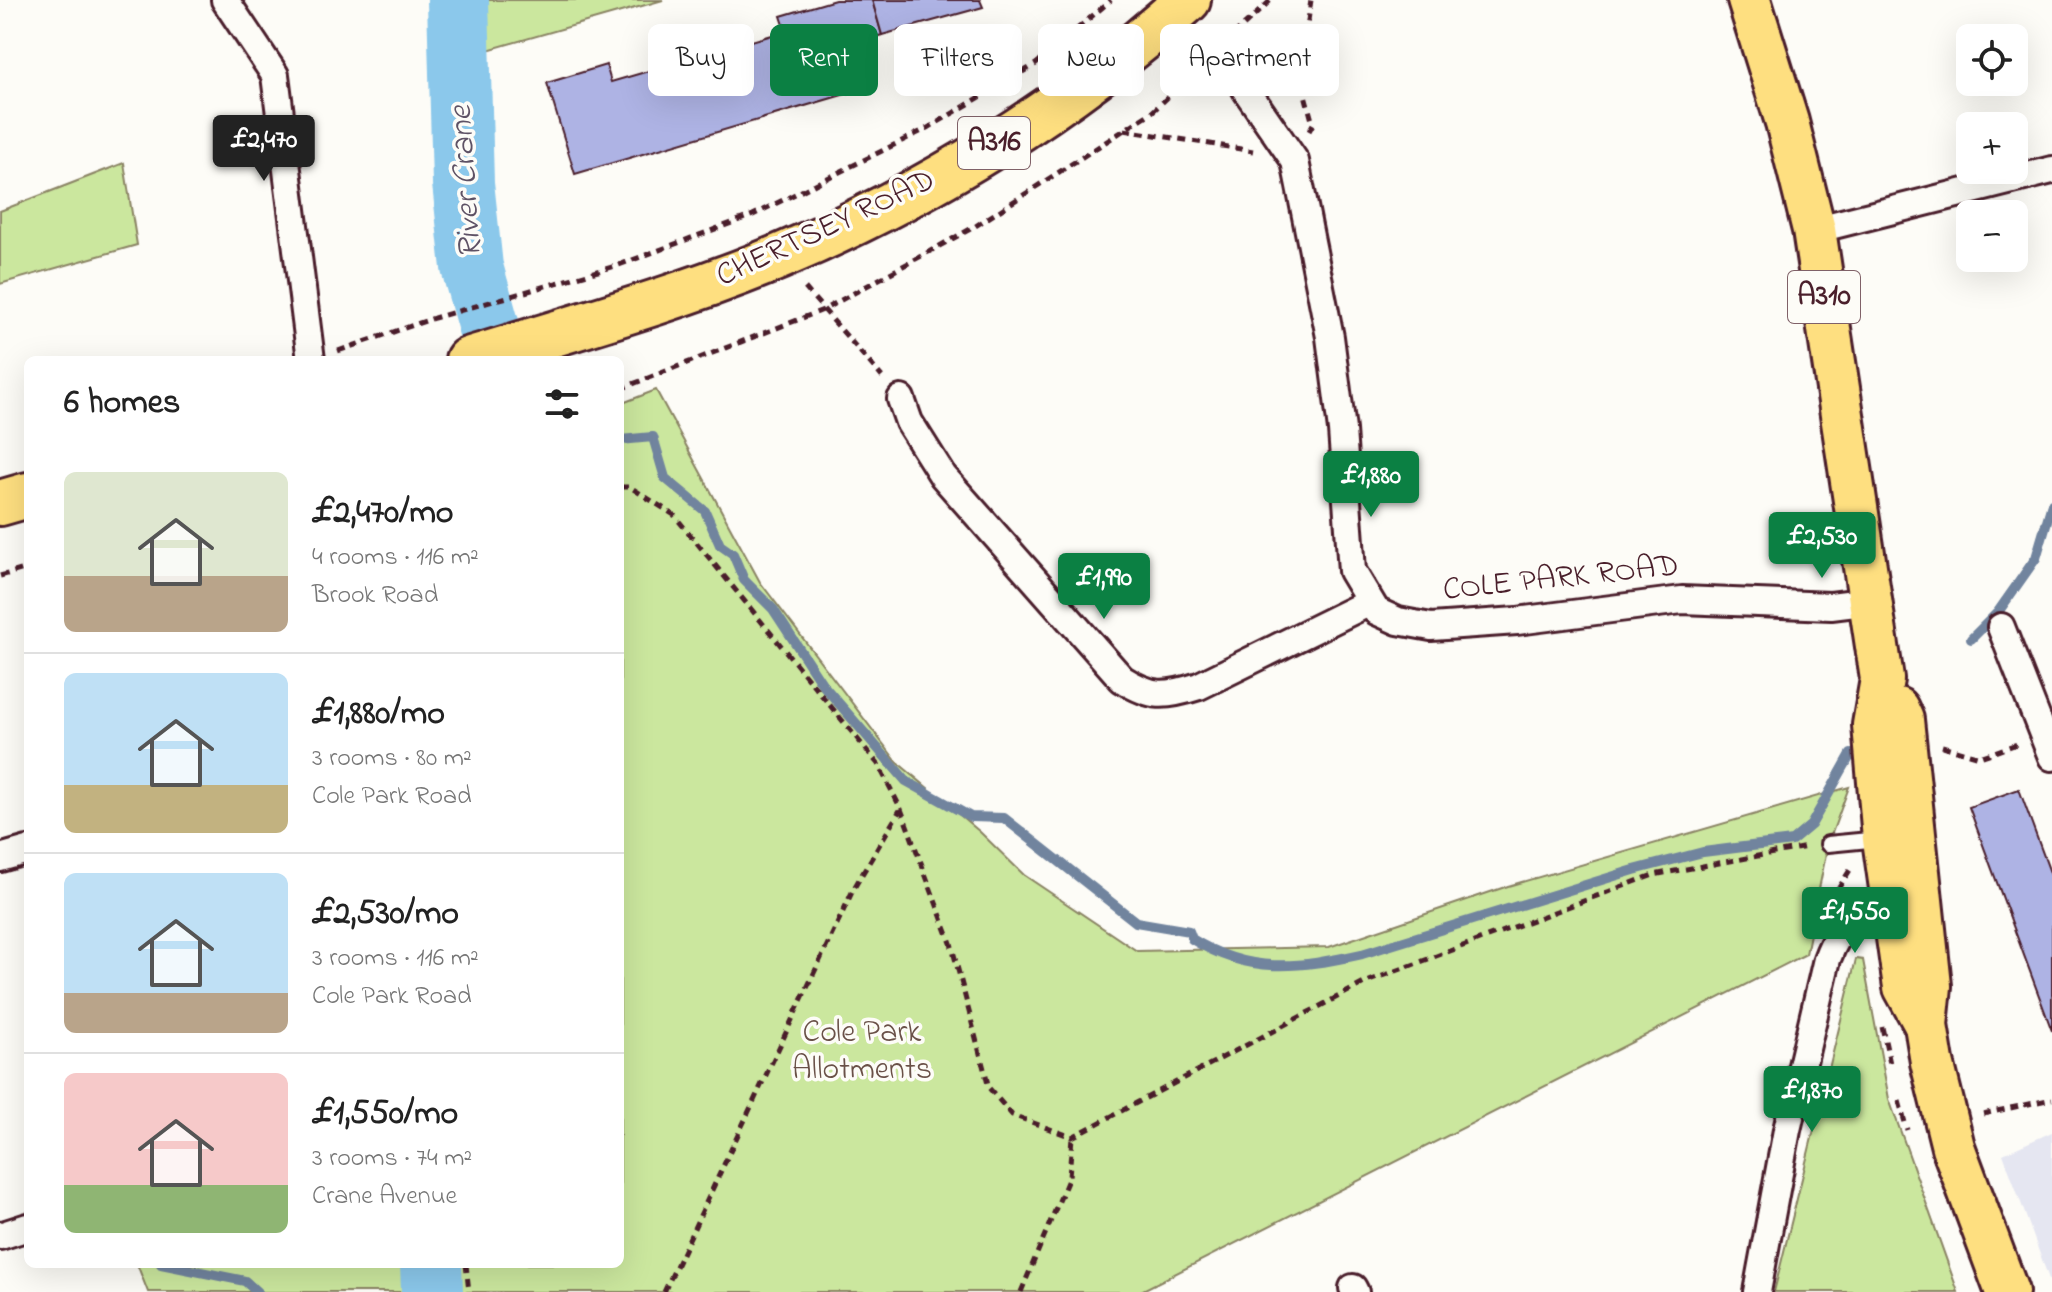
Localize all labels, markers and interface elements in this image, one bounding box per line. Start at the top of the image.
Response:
chip: Buy [648,24,754,96]
chip: Rent [770,24,878,96]
chip: Filters [894,24,1022,96]
chip: New [1038,24,1144,96]
chip: Apartment [1160,24,1339,96]
map controls [1956,24,2028,272]
button: locate [1956,24,2028,96]
water label: River Crane [437,102,497,260]
button: + [1956,112,2028,184]
pin: £2,470 [199,115,329,183]
road number: A316 [958,117,1030,169]
text: £2,470 [231,122,297,160]
street label: CHERTSEY ROAD [709,158,943,300]
button: − [1956,200,2028,272]
road number: A310 [1788,271,1860,323]
text: 6 homes [64,379,180,429]
icon: filters [540,382,584,426]
pin: £1,880 [1306,451,1436,519]
text: £1,880 [1341,458,1401,496]
text: £2,470/mo [312,489,454,539]
icon: home [128,504,224,600]
pin: £2,530 [1757,512,1887,580]
text: £2,530 [1787,519,1857,557]
text: 4 rooms · 116 m² [312,539,479,577]
street label: COLE PARK ROAD [1441,543,1681,615]
pin: £1,990 [1039,553,1169,621]
text: £1,990 [1076,560,1132,598]
text: Brook Road [312,577,438,615]
text: £1,880/mo [312,690,445,740]
icon: home [128,705,224,801]
text: 3 rooms · 80 m² [312,740,472,778]
text: Cole Park Road [312,778,472,816]
pin: £1,550 [1790,887,1920,955]
text: £2,530/mo [312,890,459,940]
text: £1,550 [1820,894,1890,932]
icon: home [128,905,224,1001]
text: 3 rooms · 116 m² [312,940,479,978]
text: Cole Park Road [312,978,472,1016]
park label: Cole Park Allotments [792,1010,932,1094]
pin: £1,870 [1747,1066,1877,1134]
text: £1,870 [1782,1073,1842,1111]
text: £1,550/mo [312,1090,458,1140]
icon: home [128,1105,224,1201]
text: 3 rooms · 74 m² [312,1140,472,1178]
text: Crane Avenue [312,1178,457,1216]

